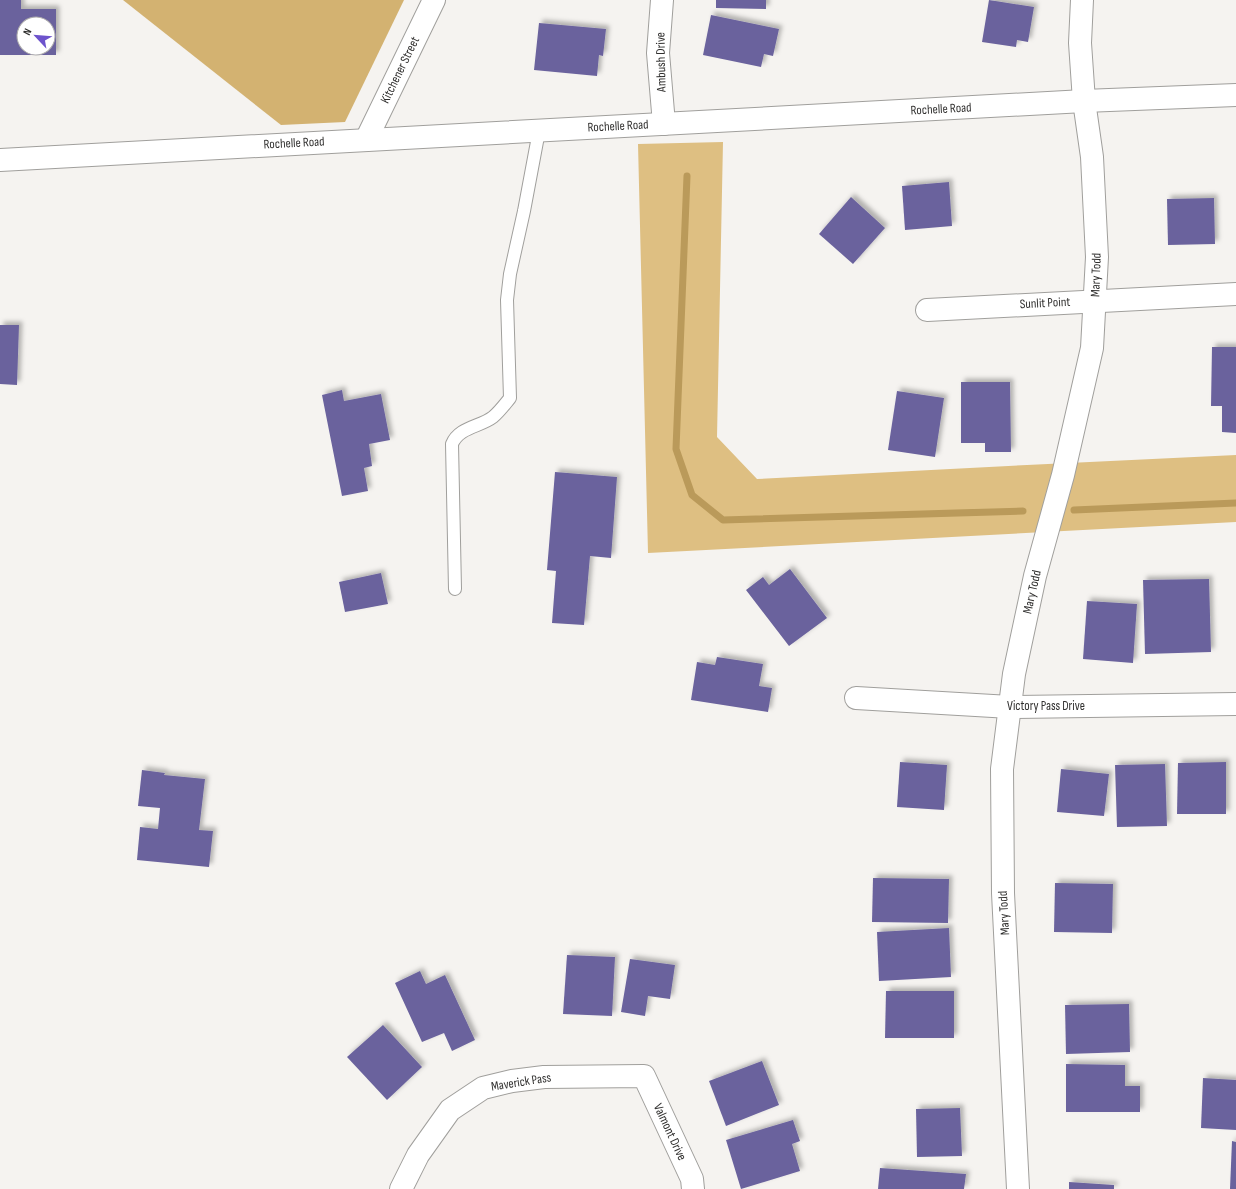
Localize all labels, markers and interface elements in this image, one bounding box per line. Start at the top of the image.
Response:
north arrow [16,16,56,56]
text: N [20,26,35,37]
street label: Ambush Drive [652,32,670,93]
street label: Kitchener Street [377,34,423,106]
street label: Rochelle Road [910,99,972,119]
street label: Rochelle Road [587,116,649,136]
street label: Rochelle Road [263,133,325,153]
street label: Mary Todd [1087,253,1105,297]
street label: Sunlit Point [1019,294,1071,312]
street label: Mary Todd [1019,569,1045,615]
street label: Victory Pass Drive [1007,698,1085,714]
street label: Mary Todd [995,890,1013,936]
street label: Maverick Pass [490,1069,553,1095]
street label: Valmont Drive [650,1101,690,1163]

